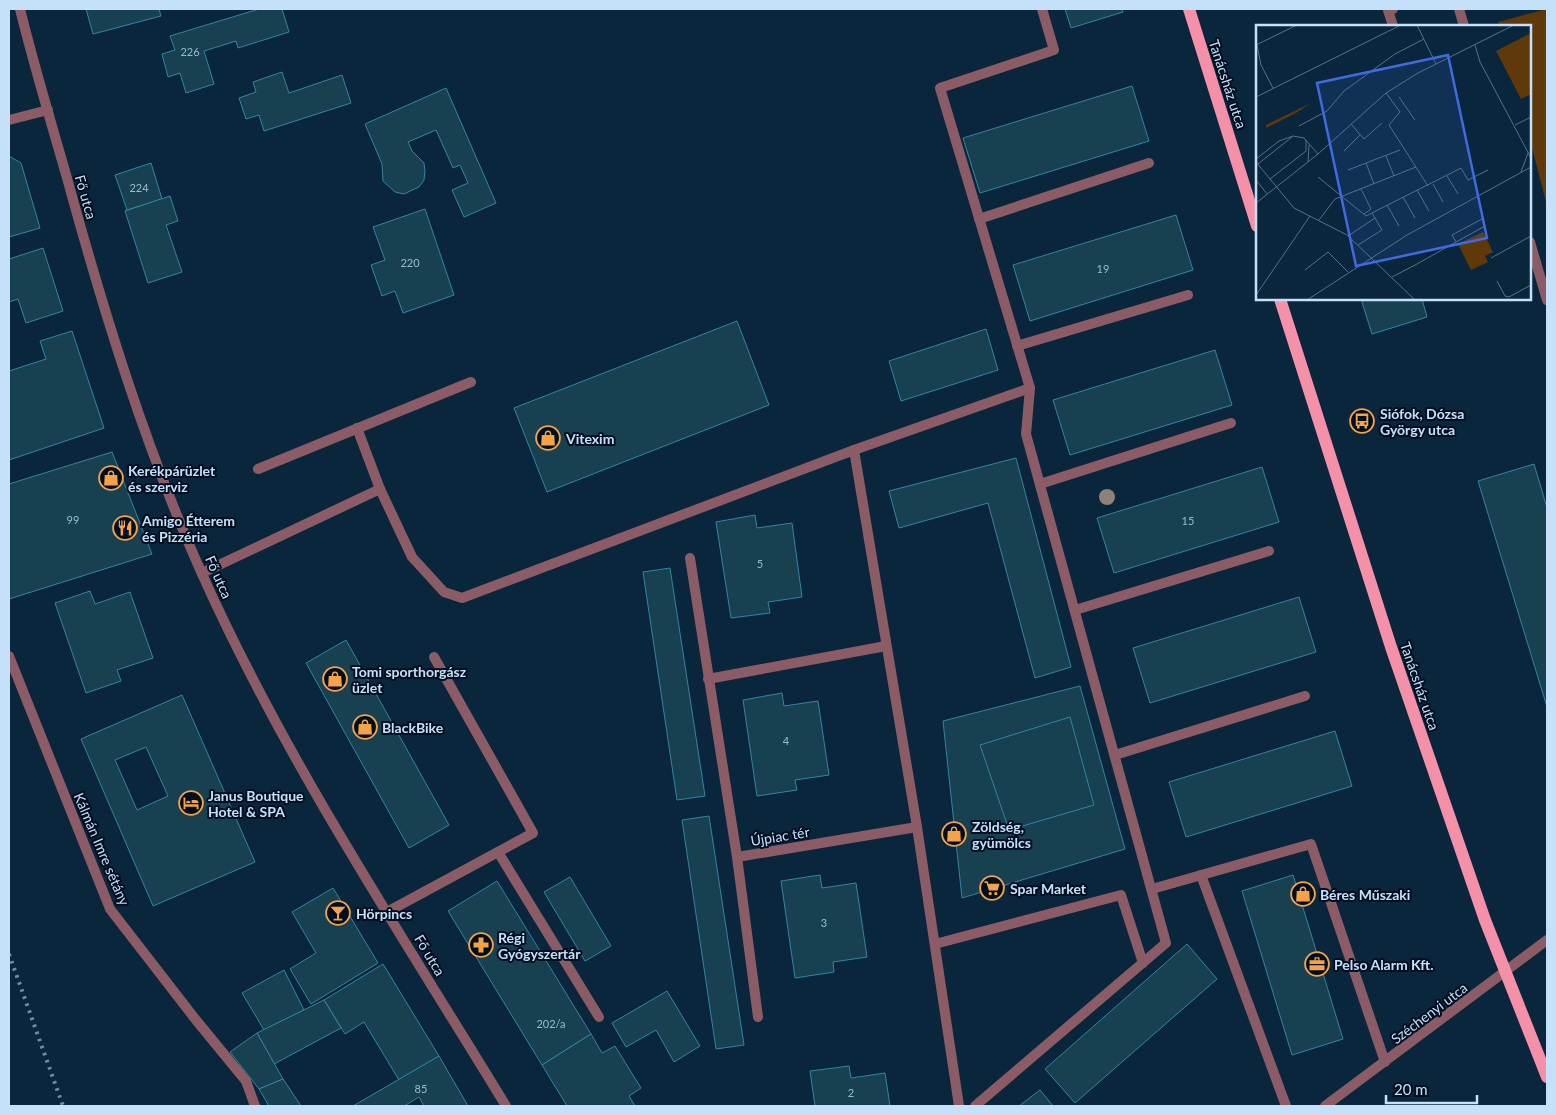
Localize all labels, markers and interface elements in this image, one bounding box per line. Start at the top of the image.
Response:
inset map [1256,25,1531,300]
street label: Tanácsház utca [1206,37,1250,131]
house number: 226 [180,45,200,58]
street label: Fő utca [72,173,100,221]
house number: 224 [129,181,149,194]
house number: 220 [400,256,420,269]
house number: 19 [1097,262,1109,275]
place label: Siófok, Dózsa György utca [1380,405,1464,438]
bus stop icon: Siófok, Dózsa György utca [1349,408,1375,434]
shop icon: Vitexim [535,425,561,451]
place label: Vitexim [565,430,614,447]
place label: Kerékpárüzlet és szerviz [128,462,216,495]
shop icon: Kerékpárüzlet és szerviz [98,465,124,491]
place label: Amigo Étterem és Pizzéria [141,512,235,545]
house number: 99 [67,513,79,526]
house number: 15 [1182,514,1194,527]
restaurant icon: Amigo Étterem és Pizzéria [112,515,138,541]
street label: Fő utca [202,553,236,601]
house number: 5 [757,557,763,570]
street label: Tanácsház utca [1397,640,1443,732]
place label: Tomi sporthorgász üzlet [352,663,467,696]
shop icon: Tomi sporthorgász üzlet [322,666,348,692]
shop icon: BlackBike [352,714,378,740]
place label: BlackBike [382,719,444,736]
house number: 4 [783,734,790,747]
place label: Janus Boutique Hotel & SPA [208,787,304,820]
street label: Kálmán Imre sétány [71,790,134,909]
hotel icon: Janus Boutique Hotel & SPA [178,790,204,816]
place label: Zöldség, gyümölcs [972,818,1031,851]
shop icon: Zöldség, gyümölcs [941,821,967,847]
street label: Újpiac tér [749,823,811,849]
supermarket icon: Spar Market [979,875,1005,901]
place label: Spar Market [1010,880,1087,897]
shop icon: Béres Műszaki [1290,881,1316,907]
place label: Béres Műszaki [1320,886,1410,903]
bar icon: Hörpincs [325,900,351,926]
place label: Hörpincs [356,905,412,922]
house number: 3 [821,916,827,929]
place label: Régi Gyógyszertár [498,929,581,962]
street label: Fő utca [411,931,449,979]
pharmacy icon: Régi Gyógyszertár [468,932,494,958]
office icon: Pelso Alarm Kft. [1304,951,1330,977]
place label: Pelso Alarm Kft. [1334,956,1434,973]
street label: Széchenyi utca [1388,979,1471,1047]
house number: 202/a [536,1017,566,1030]
scale bar [1386,1072,1477,1104]
text: 20 m [1394,1080,1428,1098]
house number: 85 [415,1082,427,1095]
house number: 2 [848,1086,854,1099]

